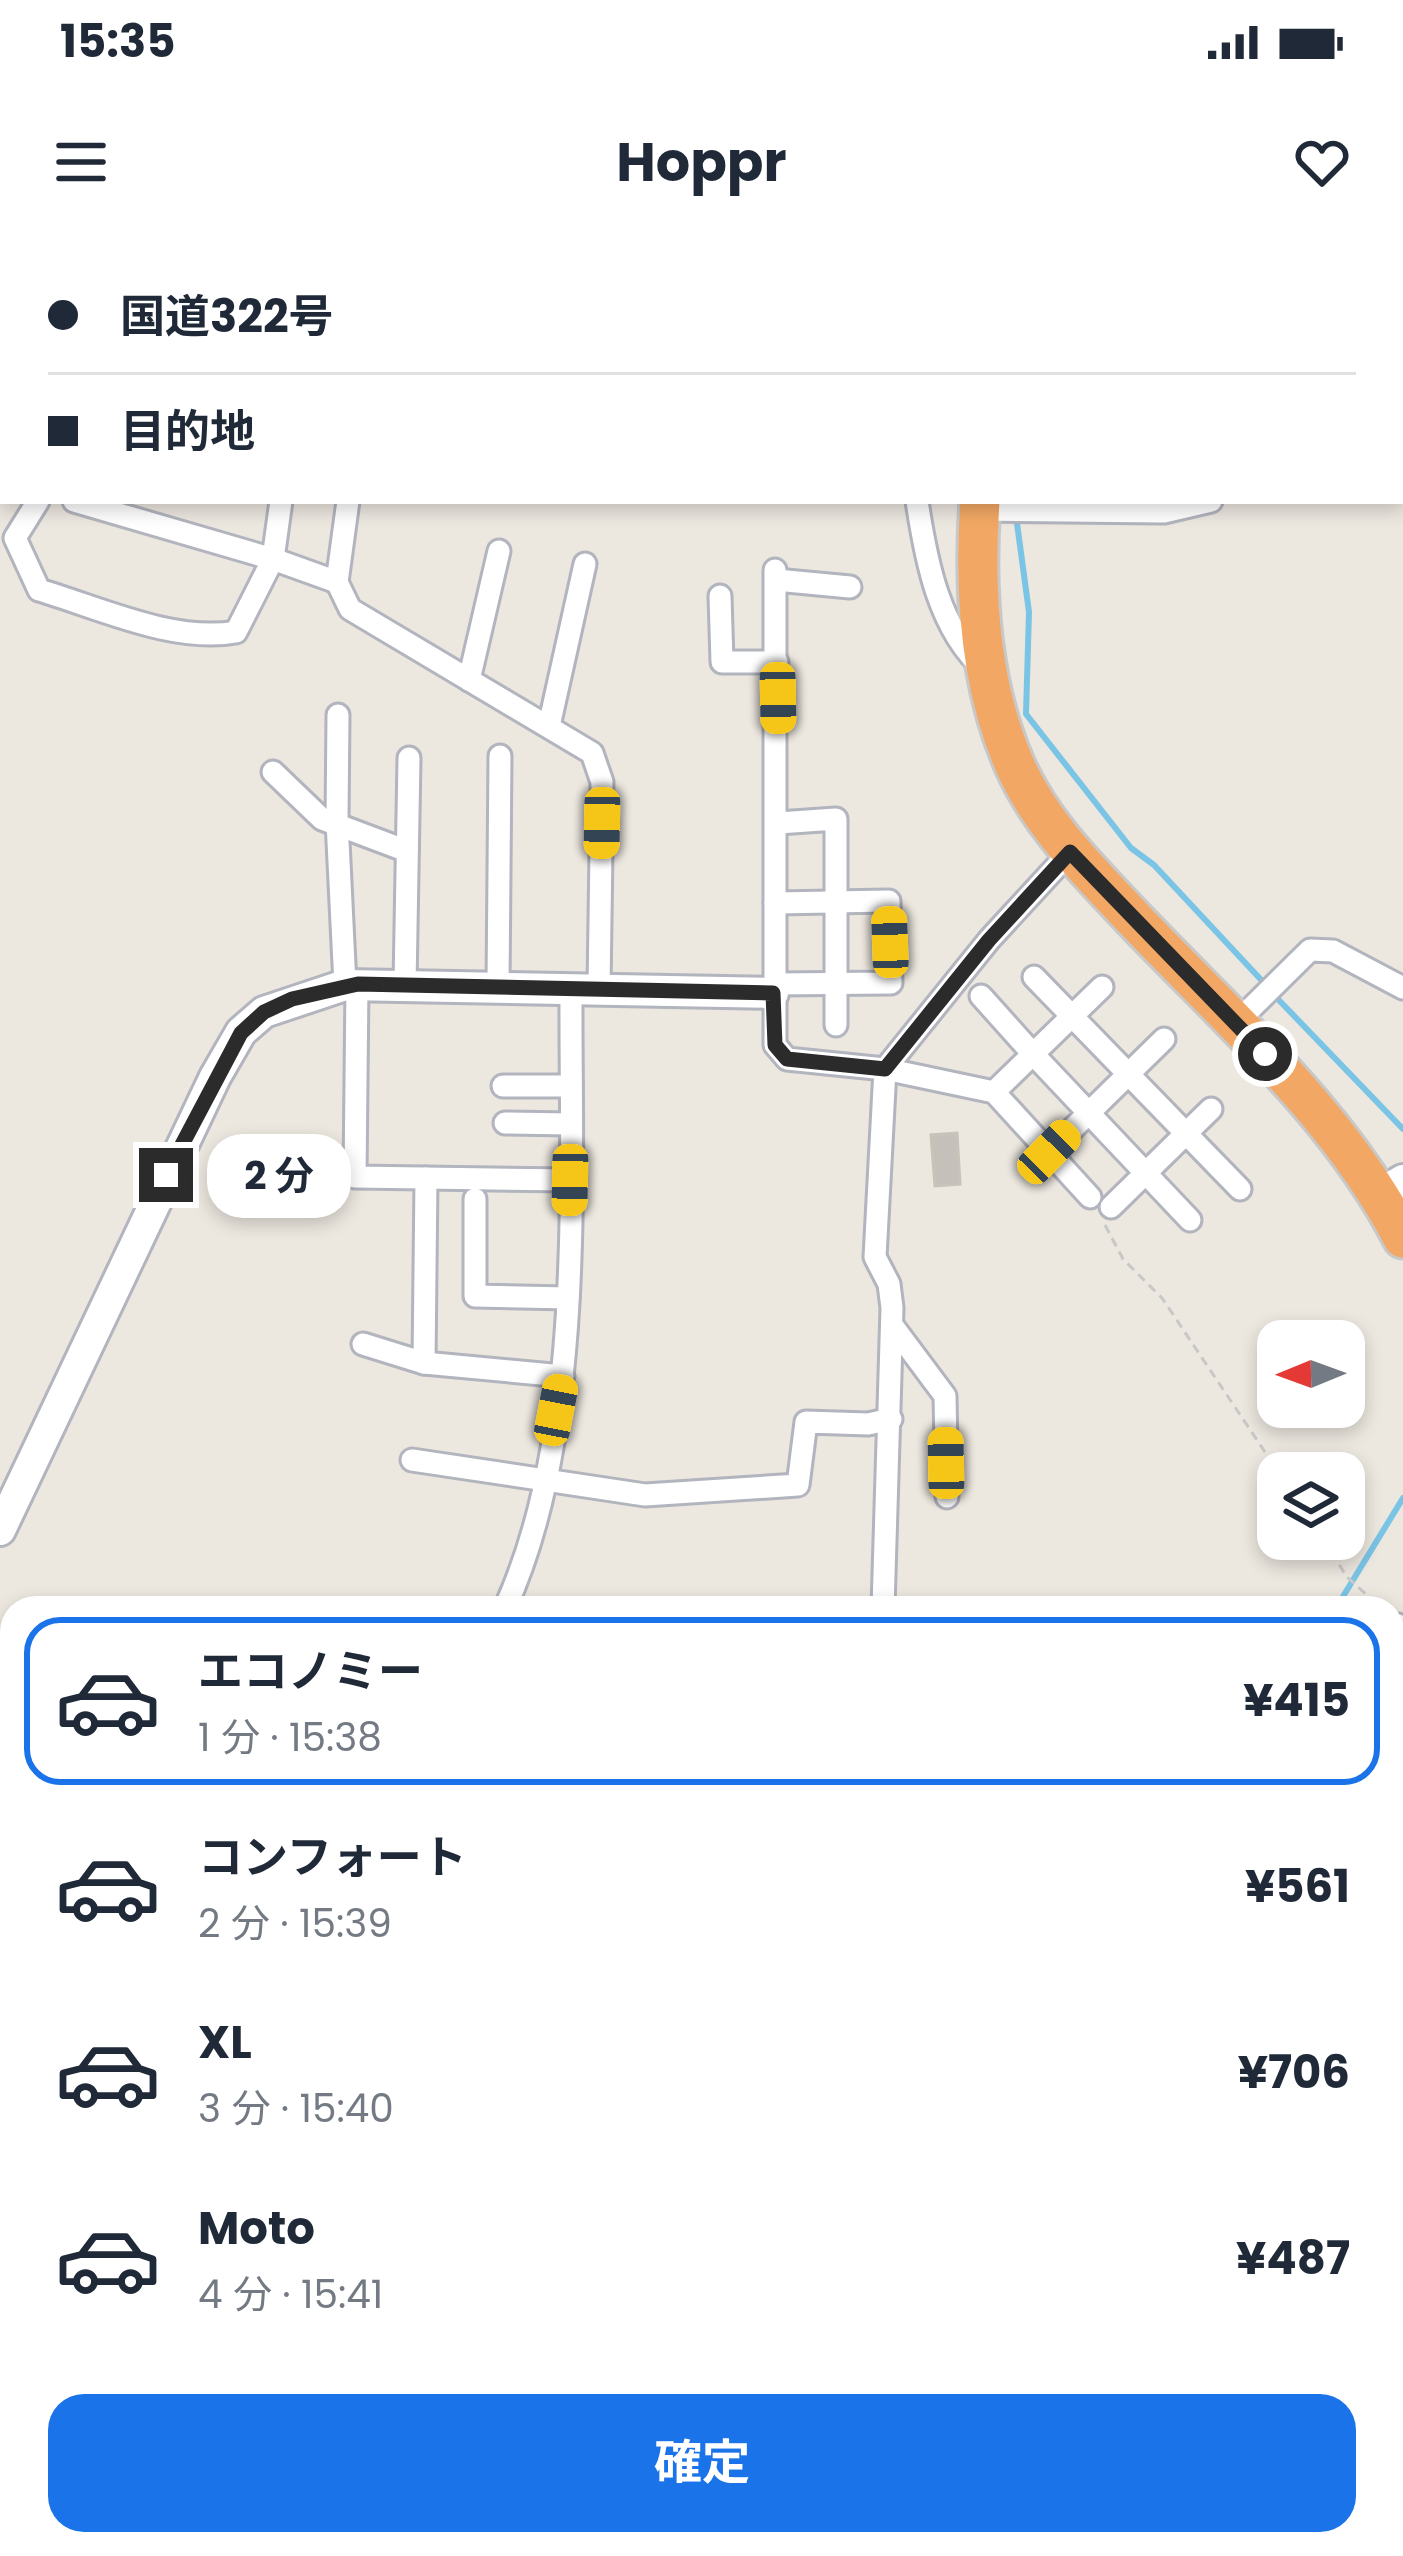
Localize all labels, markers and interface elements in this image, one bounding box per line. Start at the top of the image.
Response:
text: 15:35 [60,10,175,73]
text: Hoppr [616,124,787,200]
icon: menu [48,129,114,195]
icon: heart [1289,129,1355,195]
text: 国道322号 [120,285,334,348]
text: 目的地 [120,400,255,463]
car [759,662,797,734]
car [583,787,621,859]
car [871,905,909,979]
route start [1238,1027,1292,1081]
car [1011,1114,1087,1190]
callout: 2 分 [208,1133,352,1217]
car [551,1144,589,1216]
route end [139,1148,193,1202]
text: 2 分 [244,1148,314,1203]
north arrow [1257,1320,1365,1428]
map controls [1257,1320,1365,1560]
car [531,1371,581,1449]
car [927,1427,965,1499]
button: layers [1257,1452,1365,1560]
text: エコノミー [198,1640,423,1703]
icon: car [54,1647,162,1755]
text: ¥415 [1243,1669,1350,1732]
text: 1 分 · 15:38 [198,1710,382,1765]
text: コンフォート [198,1826,467,1889]
icon: car [54,1833,162,1941]
text: ¥561 [1245,1855,1350,1918]
text: 2 分 · 15:39 [198,1896,392,1951]
text: XL [198,2011,252,2074]
icon: car [54,2019,162,2127]
text: ¥706 [1238,2041,1350,2104]
text: 3 分 · 15:40 [198,2081,394,2136]
text: Moto [198,2197,315,2260]
icon: car [54,2205,162,2313]
text: ¥487 [1236,2227,1350,2290]
text: 4 分 · 15:41 [198,2267,383,2322]
button: 確定 [48,2394,1356,2532]

